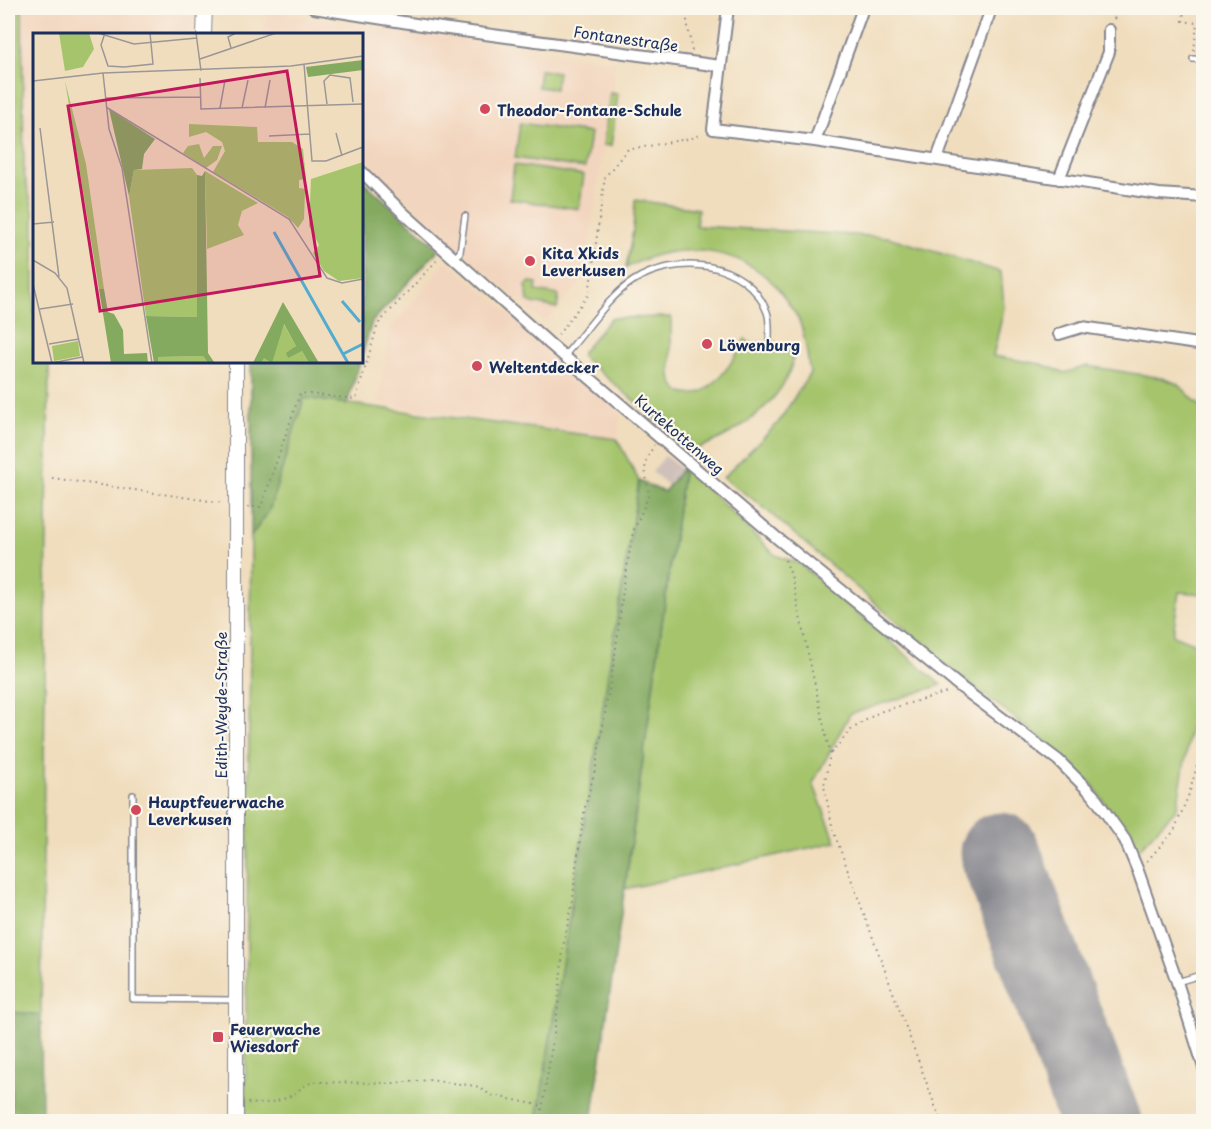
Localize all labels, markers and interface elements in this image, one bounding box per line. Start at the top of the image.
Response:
street label: Fontanestraße [572,19,680,57]
inset map [33,33,363,363]
place label: Theodor-Fontane-Schule [497,98,682,121]
marker: Theodor-Fontane-Schule [478,102,492,116]
place label: Kita Xkids Leverkusen [542,241,626,281]
marker: Kita Xkids Leverkusen [523,254,537,268]
place label: Löwenburg [719,333,800,356]
marker: Löwenburg [700,337,714,351]
place label: Weltentdecker [489,355,599,378]
marker: Weltentdecker [470,359,484,373]
street label: Kurtekottenweg [630,389,730,479]
street label: Edith-Weyde-Straße [209,632,232,778]
place label: Hauptfeuerwache Leverkusen [148,790,284,830]
marker: Hauptfeuerwache Leverkusen [129,803,143,817]
place label: Feuerwache Wiesdorf [230,1017,320,1057]
marker: Feuerwache Wiesdorf [211,1030,225,1044]

